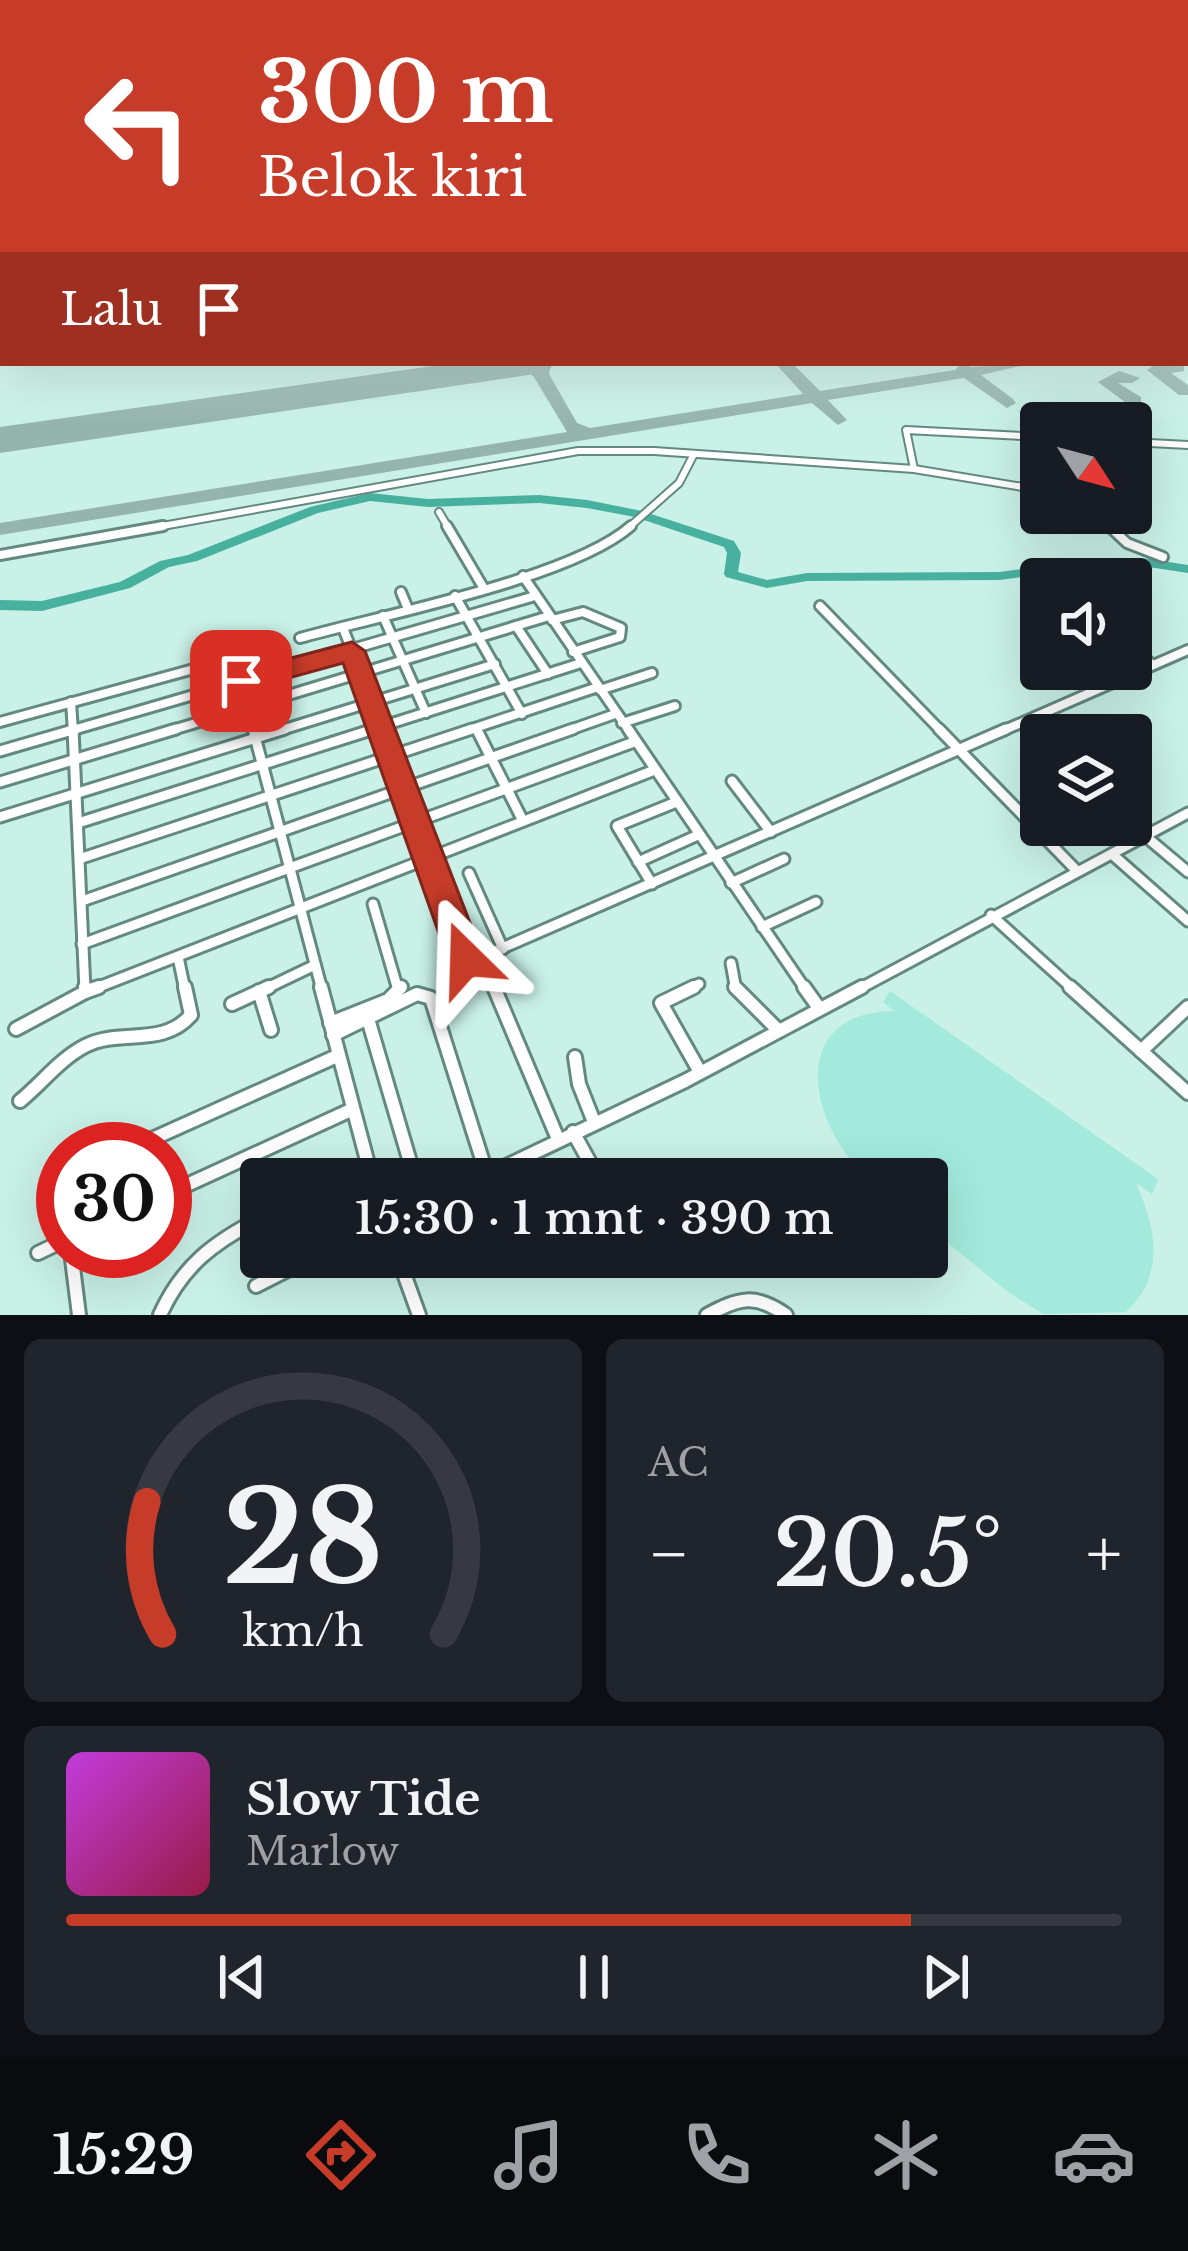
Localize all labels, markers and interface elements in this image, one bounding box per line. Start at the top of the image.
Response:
text: 300 m [258,41,554,145]
icon: left [60,48,216,204]
text: Belok kiri [258,144,527,211]
icon: arrive [186,276,252,342]
text: Lalu [60,281,162,337]
north arrow [1020,402,1152,534]
map controls [1020,402,1152,846]
button: sound [1020,558,1152,690]
pin [190,630,292,732]
icon: arrive [208,648,274,714]
button: layers [1020,714,1152,846]
position arrow [403,896,529,1022]
speed limit sign: 30 [36,1122,192,1278]
text: 15:30 · 1 mnt · 390 m [354,1190,834,1246]
text: AC [648,1438,709,1487]
text: 28 [223,1462,383,1617]
text: 20.5° [773,1499,1002,1610]
text: − [648,1513,690,1595]
text: + [1086,1513,1122,1595]
text: km/h [242,1603,364,1657]
text: Slow Tide [246,1771,481,1827]
text: Marlow [246,1827,399,1876]
icon: previous [209,1944,275,2010]
icon: pause [561,1944,627,2010]
icon: next [913,1944,979,2010]
icon: directions [299,2113,383,2197]
icon: music [487,2113,571,2197]
icon: phone [675,2113,759,2197]
icon: climate [864,2113,948,2197]
icon: car [1052,2113,1136,2197]
text: 15:29 [52,2122,195,2189]

